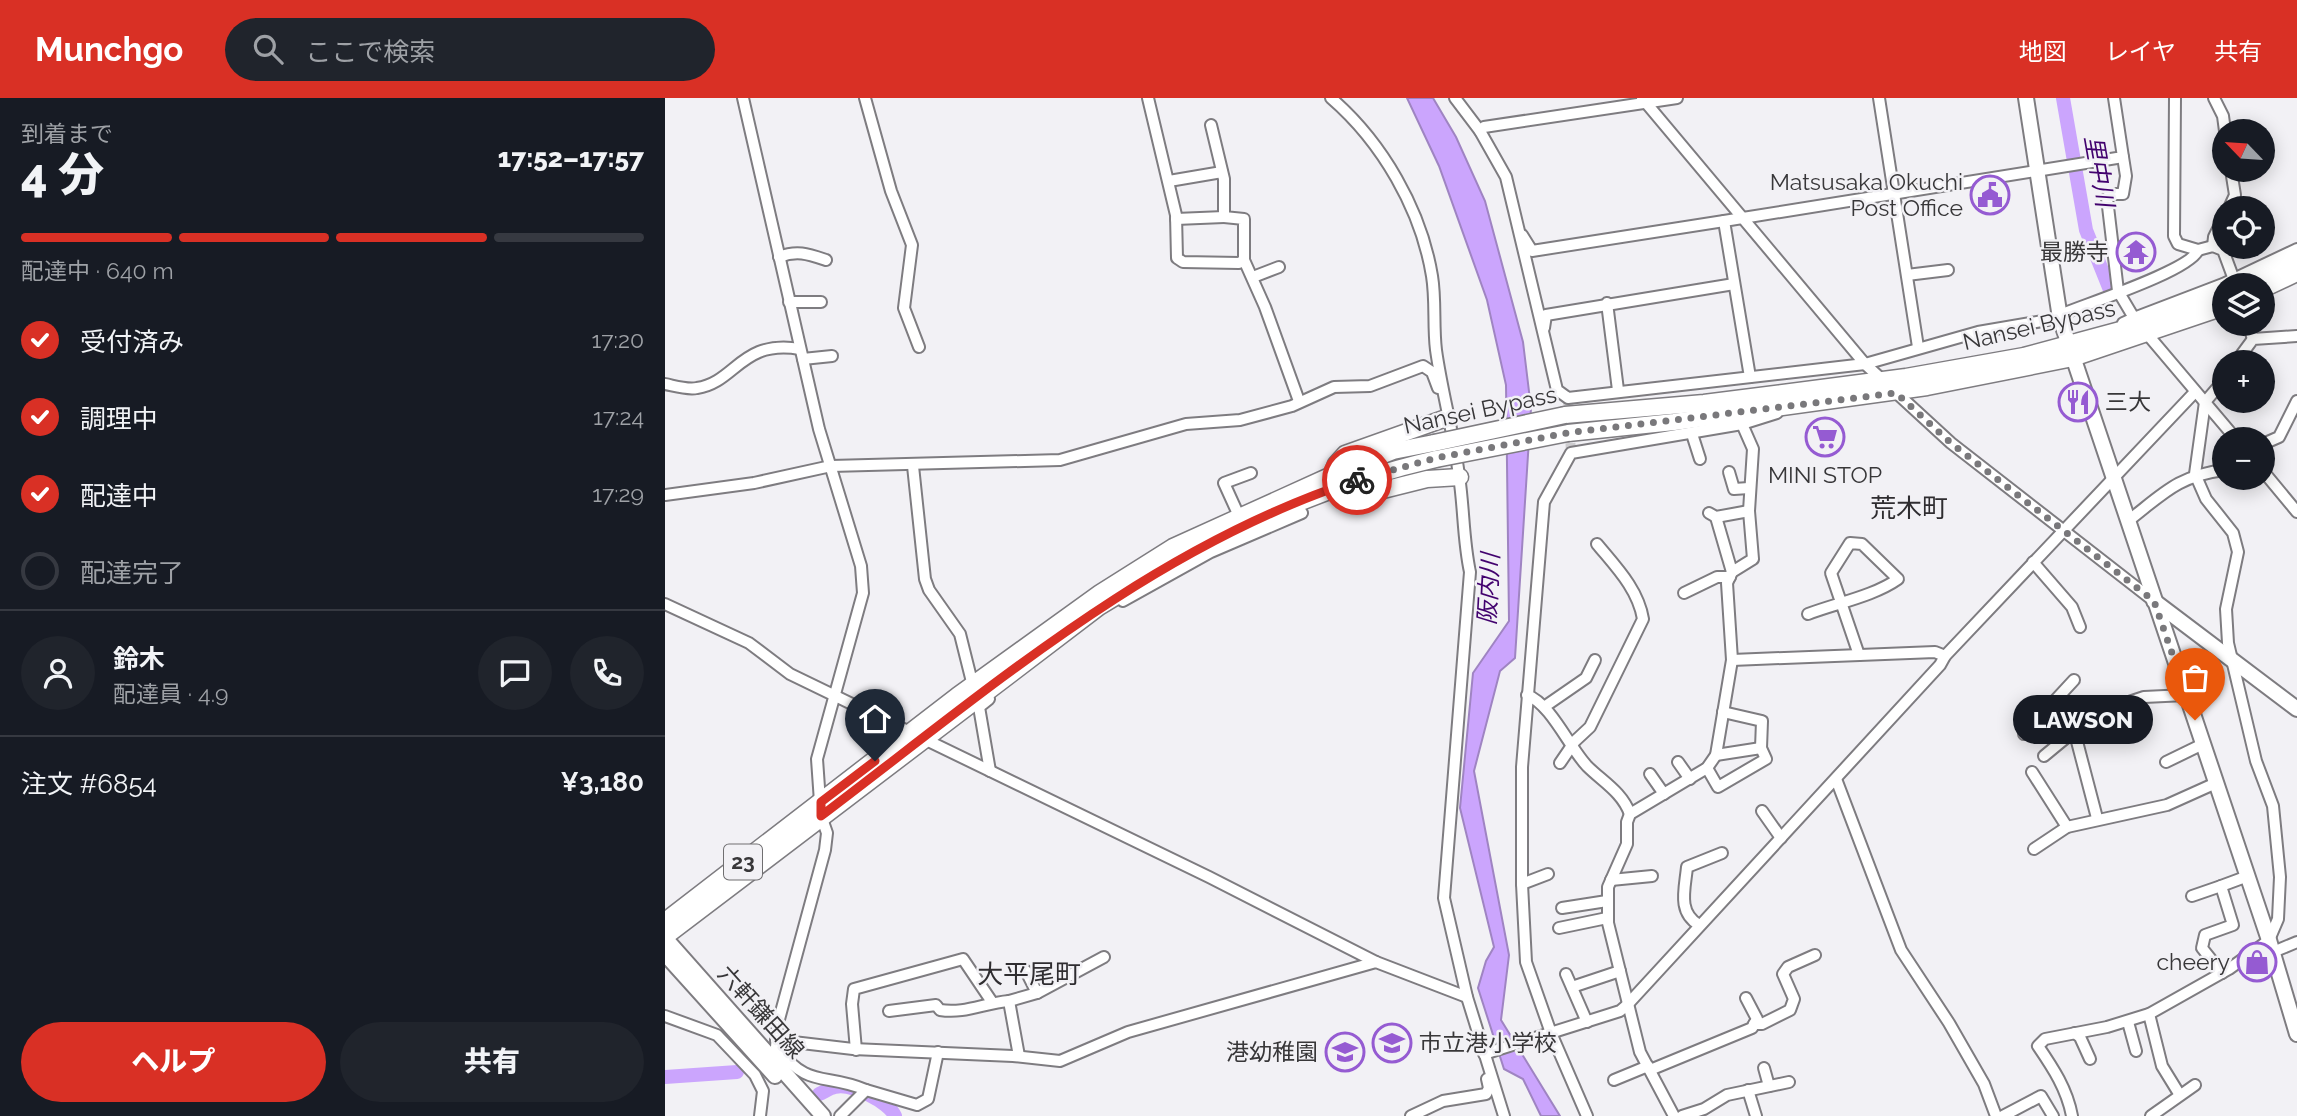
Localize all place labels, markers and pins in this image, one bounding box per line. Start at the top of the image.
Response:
place label: Matsusaka Okuchi Post Office [1770,168,1963,221]
public building icon: Matsusaka Okuchi Post Office [1969,174,2011,216]
temple icon: 最勝寺 [2115,231,2157,273]
place label: 最勝寺 [2040,238,2109,265]
restaurant icon: 三大 [2057,381,2099,423]
place label: 三大 [2105,388,2151,415]
supermarket icon: MINI STOP [1804,416,1846,458]
place label: MINI STOP [1768,461,1882,488]
pin [2165,648,2225,720]
pin [845,689,905,761]
callout: LAWSON [2013,696,2153,744]
shop icon: cheery [2236,941,2278,983]
place label: cheery [2156,948,2230,975]
school or university icon: 市立港小学校 [1371,1022,1413,1064]
place label: 市立港小学校 [1419,1029,1557,1056]
school or university icon: 港幼稚園 [1324,1031,1366,1073]
place label: 港幼稚園 [1226,1038,1318,1065]

